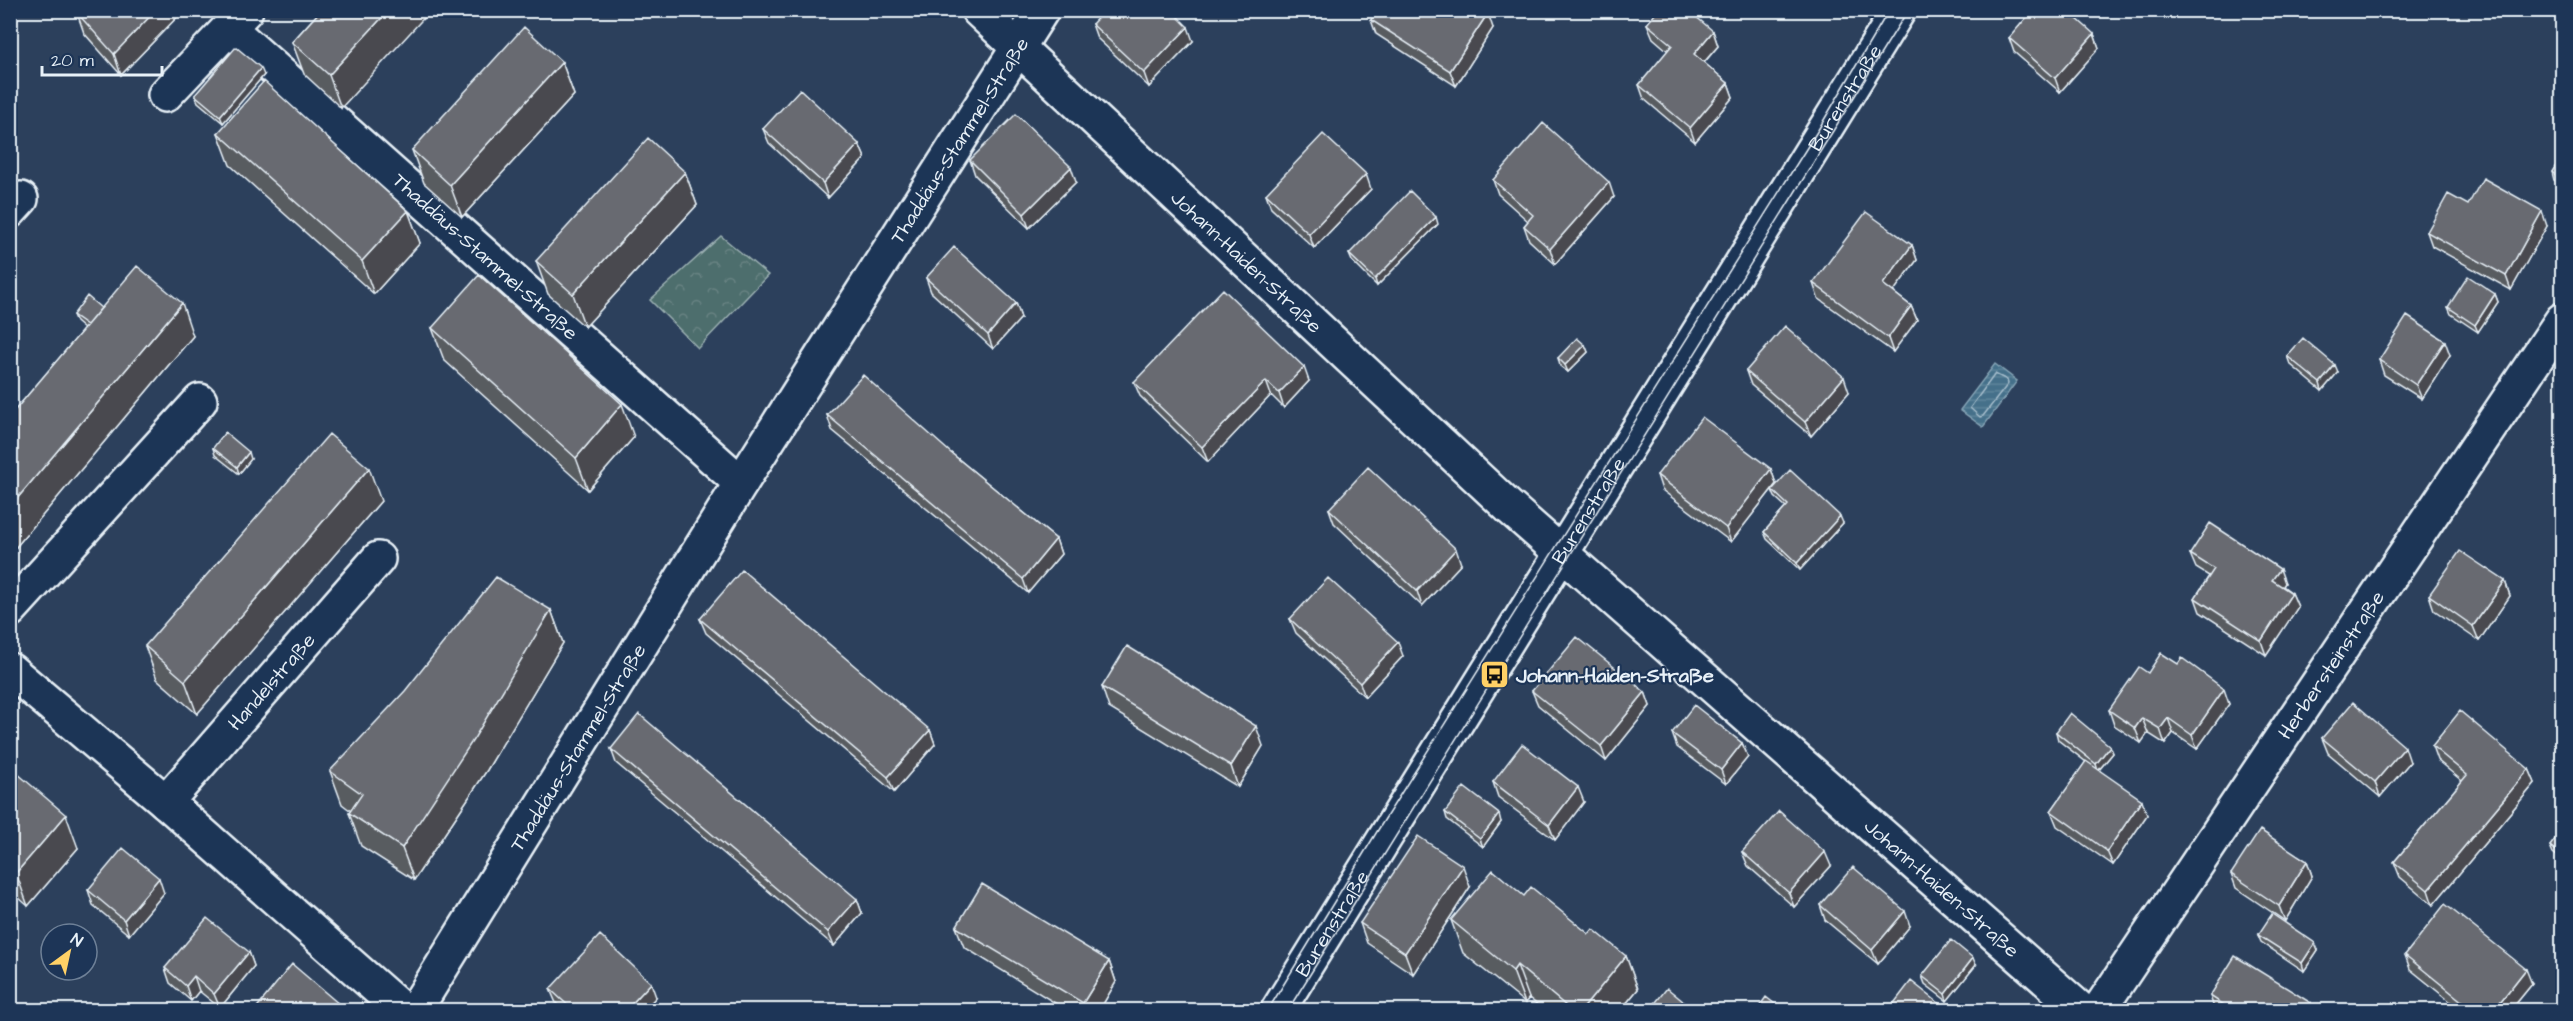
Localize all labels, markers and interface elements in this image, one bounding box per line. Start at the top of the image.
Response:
street label: Thaddäus-Stammel-Straße [884,32,1036,249]
scale bar [42,39,162,77]
street label: Burenstraße [1802,39,1889,157]
text: 20 m [51,48,94,73]
street label: Thaddäus-Stammel-Straße [386,167,584,347]
street label: Johann-Haiden-Straße [1164,184,1328,340]
street label: Burenstraße [1545,452,1633,570]
street label: Herbersteinstraße [2272,585,2392,745]
street label: Handelstraße [222,627,322,737]
street label: Thaddäus-Stammel-Straße [504,638,653,857]
bus stop icon: Johann-Haiden-Straße [1479,659,1511,691]
place label: Johann-Haiden-Straße [1515,662,1714,690]
street label: Johann-Haiden-Straße [1858,813,2025,965]
street label: Burenstraße [1289,865,1376,983]
north arrow [39,922,99,982]
text: N [66,928,87,952]

